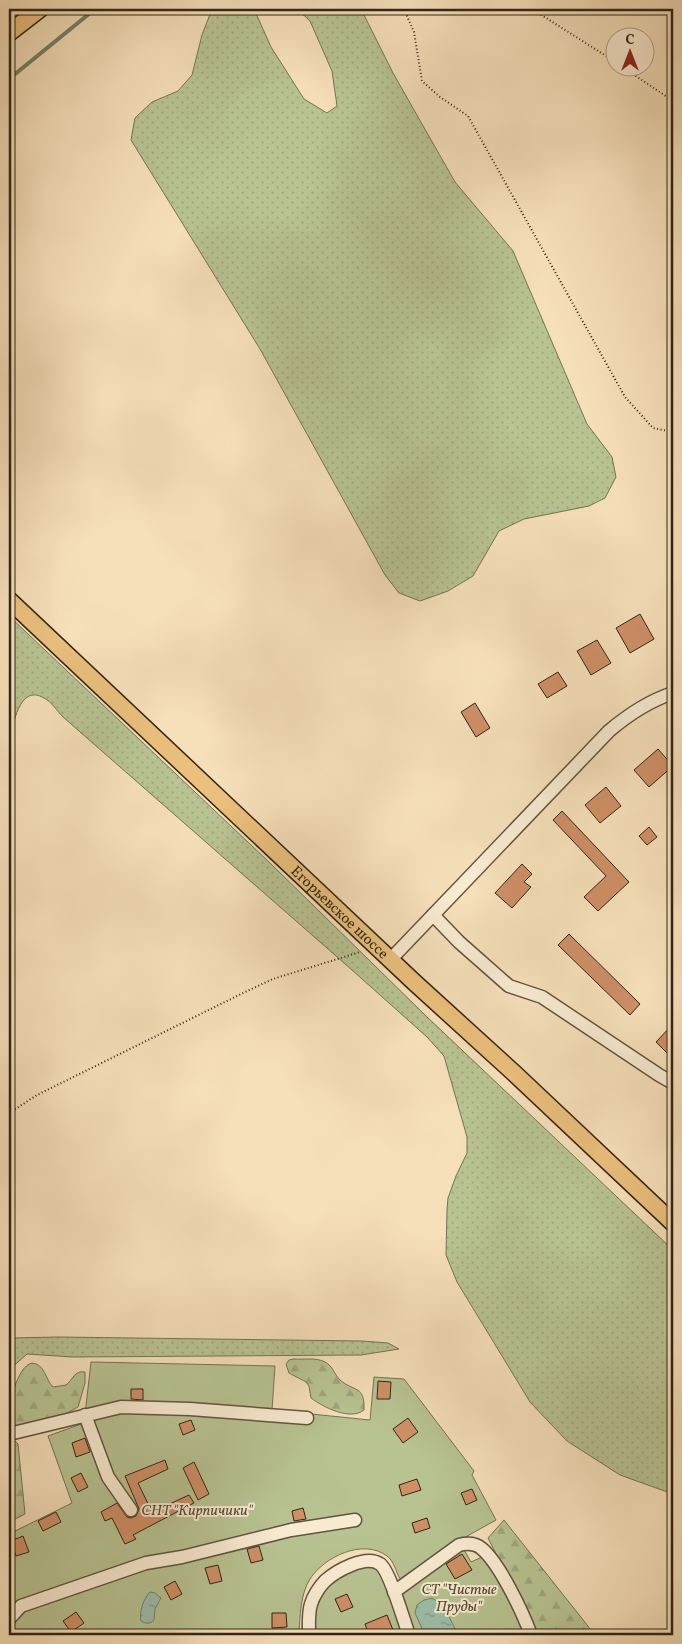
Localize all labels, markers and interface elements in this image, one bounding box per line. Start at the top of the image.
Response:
north arrow [604,28,654,78]
text: С [625,31,635,50]
street label: Егорьевское шоссе [285,862,393,965]
park label: СНТ "Кирпичики" [141,1501,254,1522]
park label: СТ "Чистые Пруды" [421,1580,497,1618]

